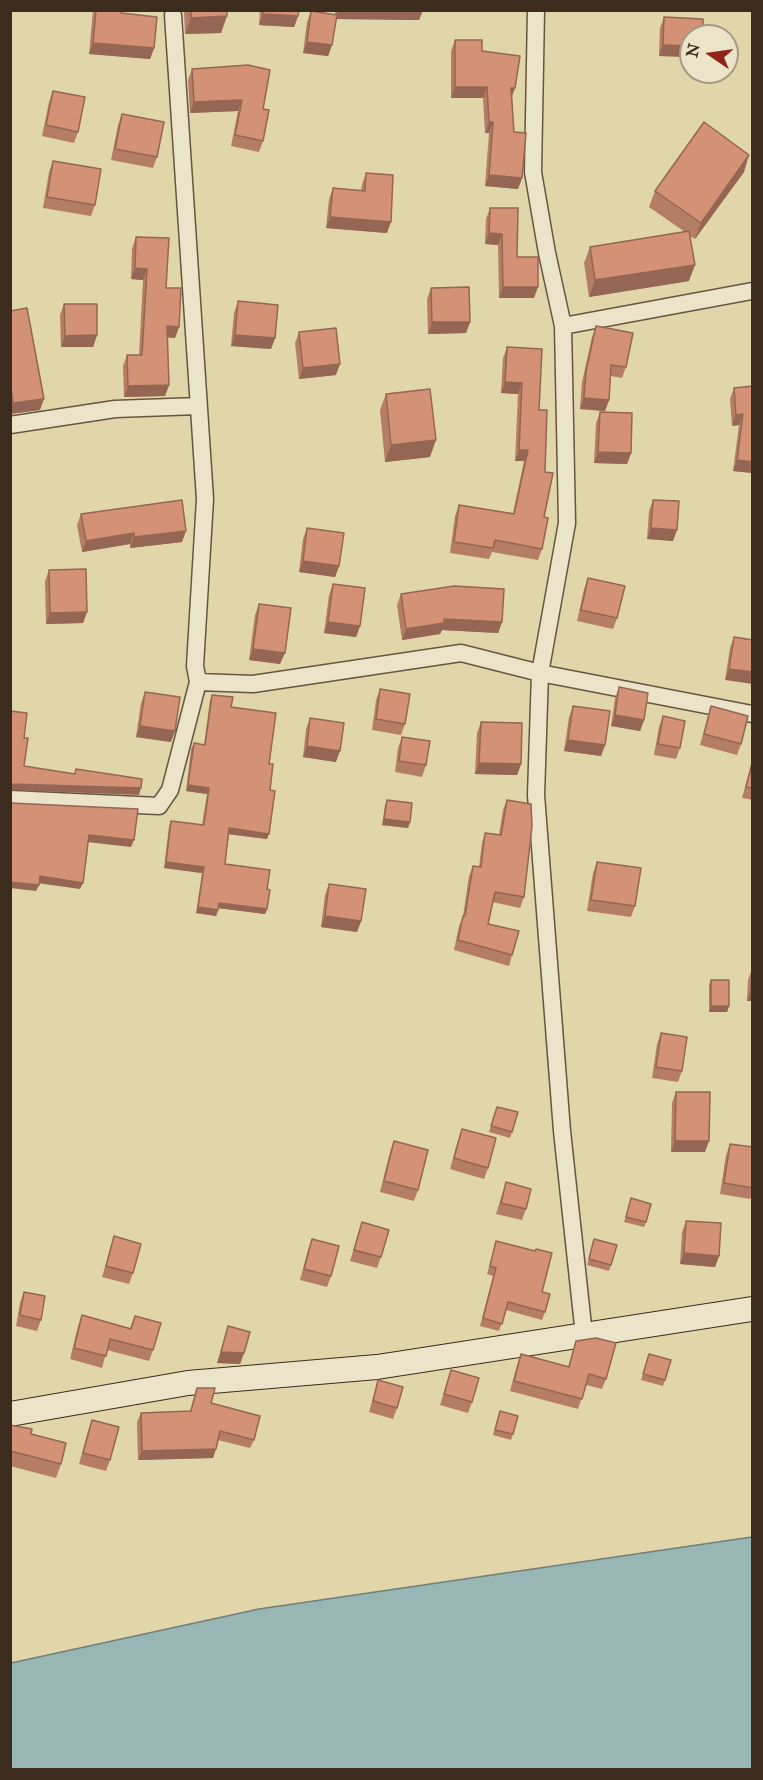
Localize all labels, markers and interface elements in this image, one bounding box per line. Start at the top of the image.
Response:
north arrow [679,24,739,84]
text: N [682,42,704,59]

